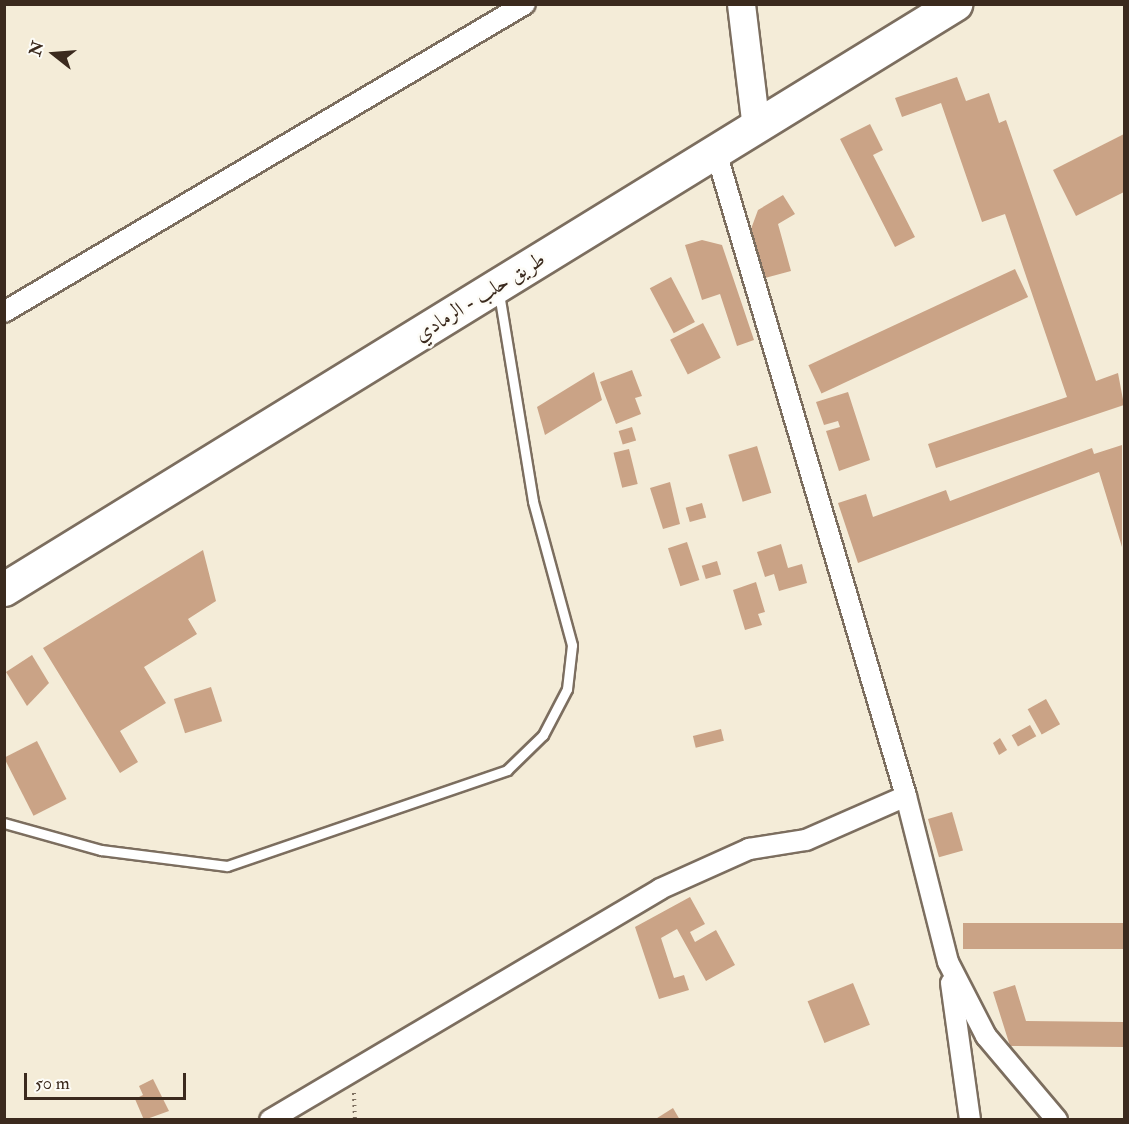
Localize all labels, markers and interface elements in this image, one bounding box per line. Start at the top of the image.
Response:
north arrow [24,24,84,84]
text: N [25,39,48,59]
street label: طريق حلب - الرمادي [410,247,550,347]
scale bar [27,1061,189,1099]
text: 50 m [35,1072,70,1095]

